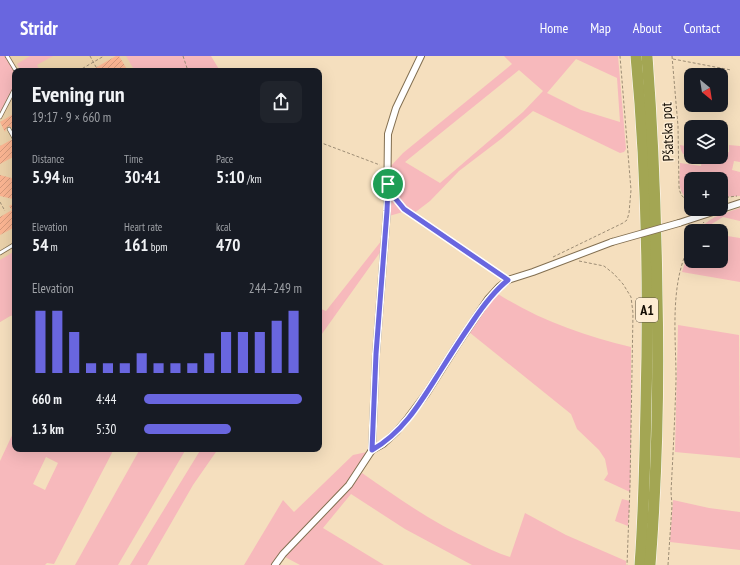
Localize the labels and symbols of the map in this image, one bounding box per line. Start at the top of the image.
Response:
north arrow [684,68,728,112]
street label: Pšatska pot [656,102,678,162]
pin [371,167,405,201]
road number: A1 [636,298,658,322]

